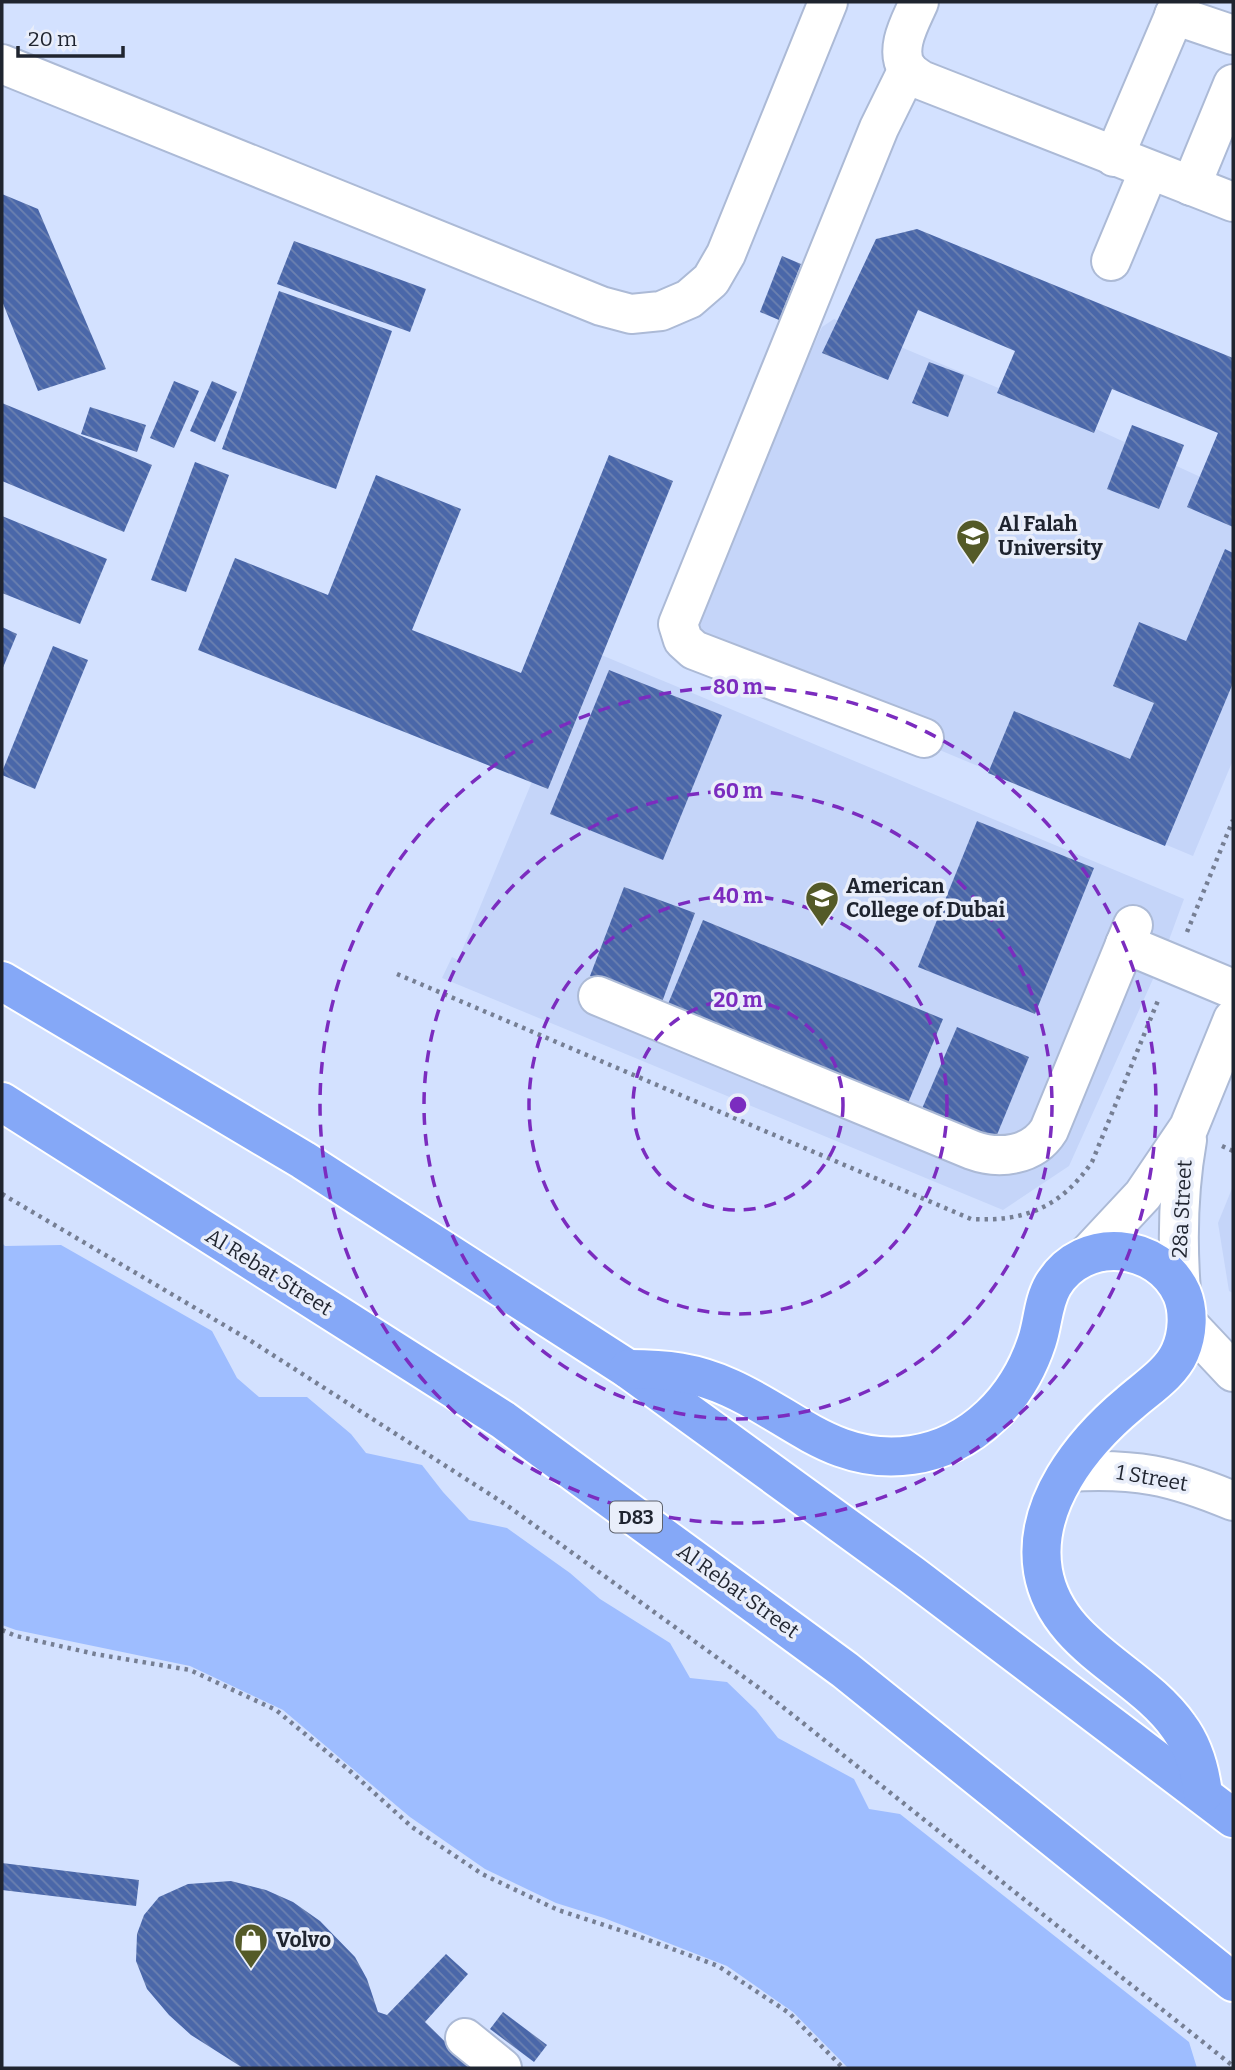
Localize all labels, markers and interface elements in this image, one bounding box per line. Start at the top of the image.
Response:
scale bar [18,14,122,58]
text: 20 m [28,26,77,52]
place label: Al Falah University [998,511,1103,561]
school or university icon: Al Falah University [954,517,992,566]
text: 80 m [713,674,763,700]
text: 60 m [713,778,763,804]
place label: American College of Dubai [846,873,1006,923]
school or university icon: American College of Dubai [803,879,841,928]
text: 40 m [713,883,763,909]
text: 20 m [714,987,762,1013]
centre of rings [726,1093,750,1117]
street label: 28a Street [1166,1159,1198,1259]
street label: Al Rebat Street [201,1223,337,1322]
street label: 1 Street [1114,1459,1190,1497]
road number: D83 [610,1502,662,1532]
street label: Al Rebat Street [672,1538,804,1644]
shop icon: Volvo [232,1921,270,1970]
place label: Volvo [276,1927,331,1953]

